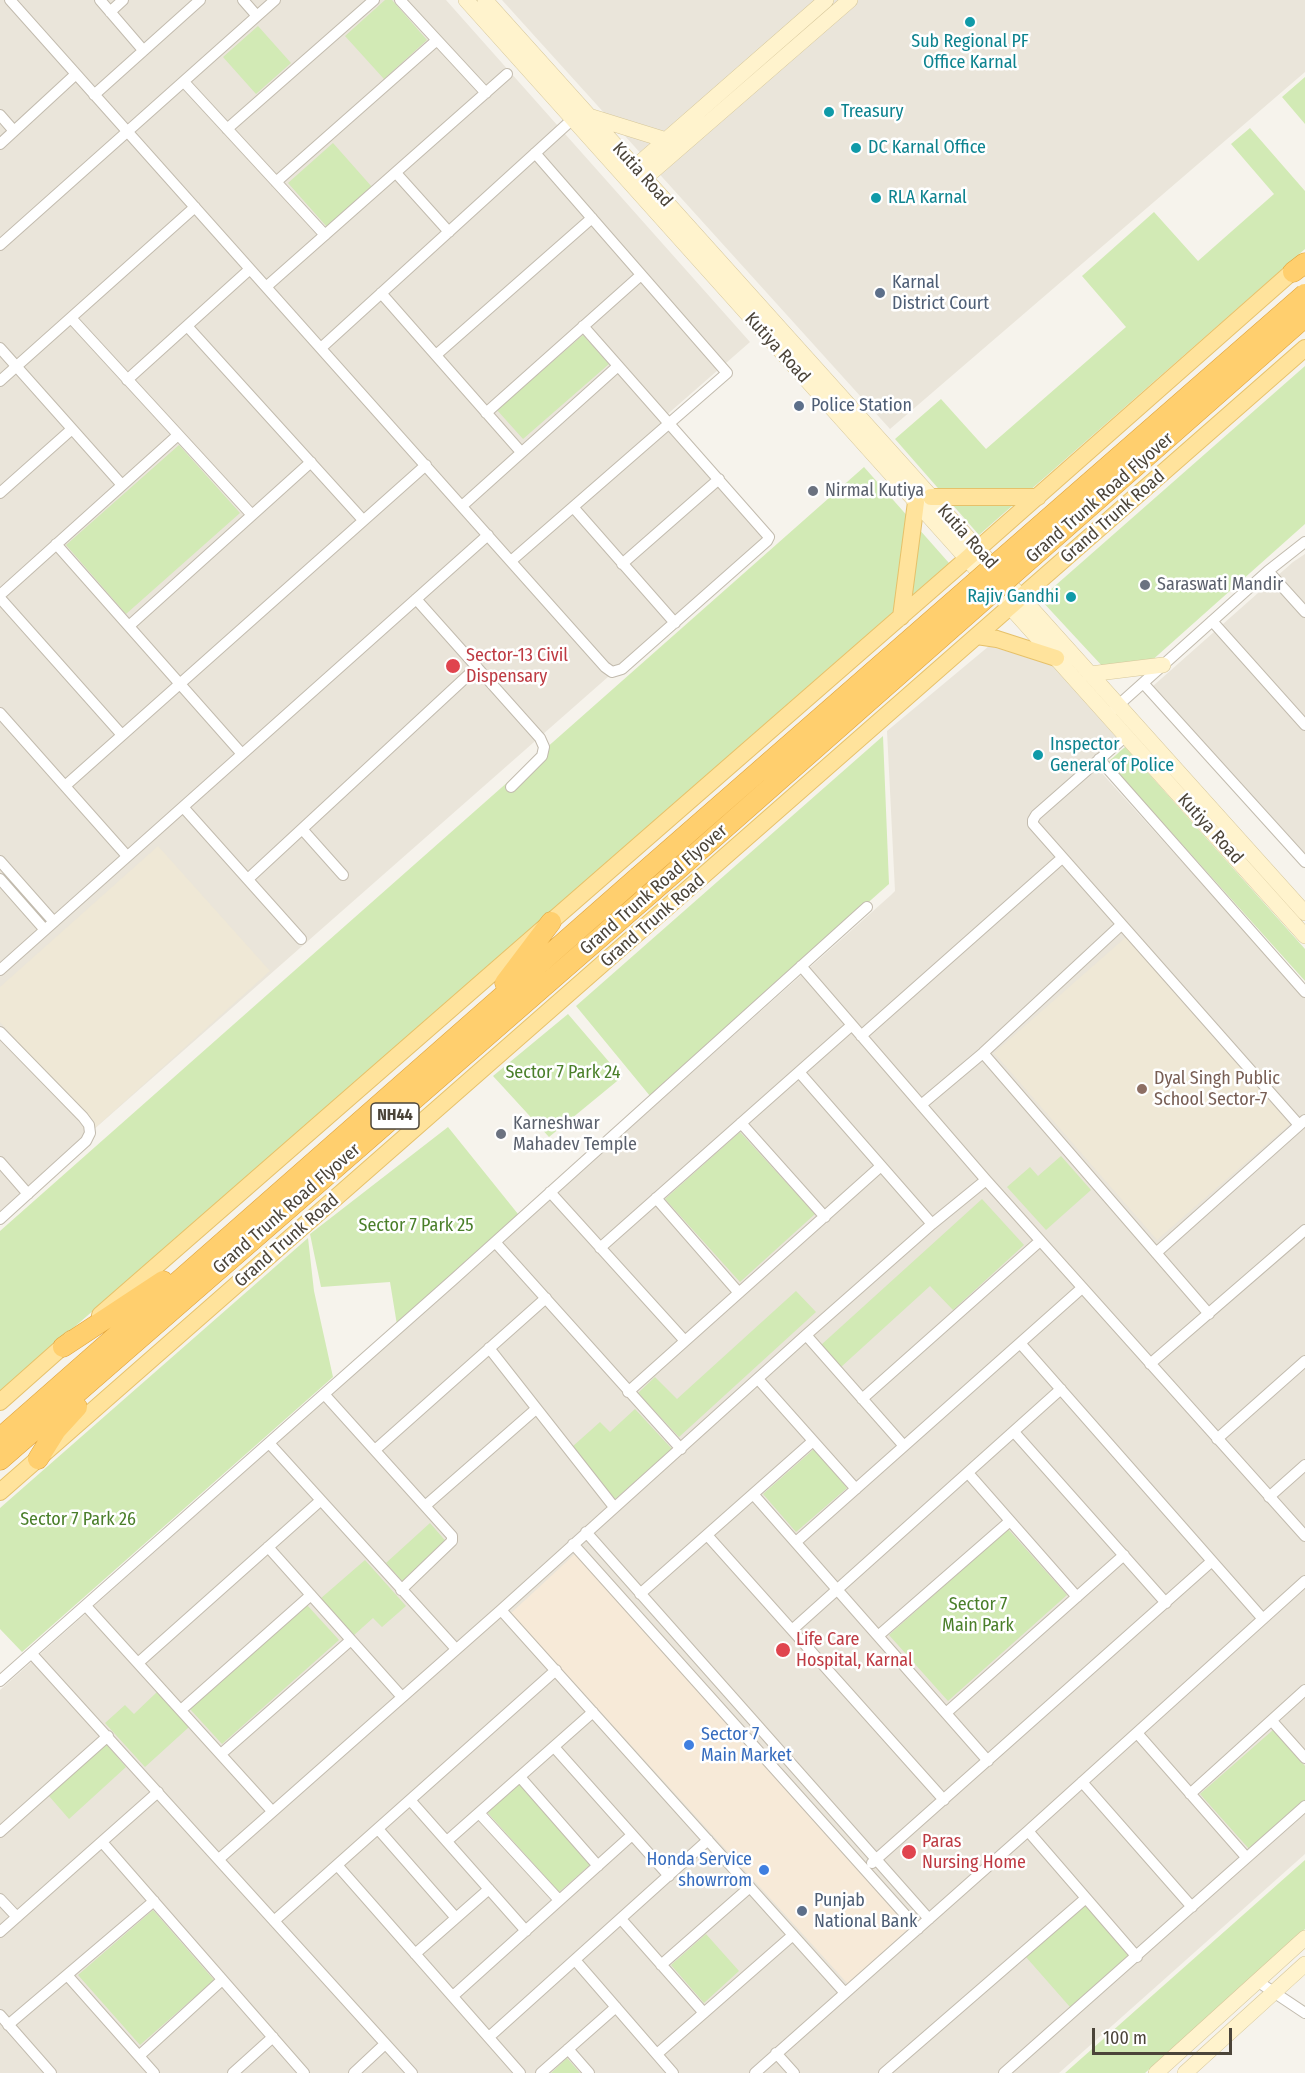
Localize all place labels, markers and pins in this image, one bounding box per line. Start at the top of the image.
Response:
marker: Sub Regional PF Office Karnal [963,15,977,29]
place label: Sub Regional PF Office Karnal [911,31,1029,74]
place label: Treasury [841,101,903,123]
marker: Treasury [822,105,836,119]
place label: DC Karnal Office [868,137,986,159]
marker: DC Karnal Office [849,141,863,155]
place label: RLA Karnal [888,187,967,209]
marker: RLA Karnal [869,191,883,205]
place label: Karnal District Court [892,272,989,314]
marker: Karnal District Court [873,286,887,300]
place label: Police Station [811,395,912,417]
marker: Police Station [792,399,806,413]
place label: Nirmal Kutiya [825,480,924,502]
marker: Nirmal Kutiya [806,484,820,498]
place label: Saraswati Mandir [1157,574,1283,596]
marker: Saraswati Mandir [1138,578,1152,592]
place label: Rajiv Gandhi [967,586,1059,608]
marker: Rajiv Gandhi [1064,590,1078,604]
place label: Sector-13 Civil Dispensary [466,645,568,688]
marker: Sector-13 Civil Dispensary [444,657,462,675]
place label: Inspector General of Police [1050,734,1174,777]
marker: Inspector General of Police [1031,748,1045,762]
place label: Dyal Singh Public School Sector-7 [1154,1068,1280,1110]
marker: Dyal Singh Public School Sector-7 [1135,1082,1149,1096]
place label: Karneshwar Mahadev Temple [513,1113,637,1156]
marker: Karneshwar Mahadev Temple [494,1127,508,1141]
place label: Life Care Hospital, Karnal [796,1629,913,1672]
marker: Life Care Hospital, Karnal [774,1641,792,1659]
place label: Sector 7 Main Market [701,1724,792,1766]
marker: Sector 7 Main Market [682,1738,696,1752]
place label: Paras Nursing Home [922,1831,1026,1874]
marker: Paras Nursing Home [900,1843,918,1861]
place label: Honda Service showrrom [647,1849,752,1892]
marker: Honda Service showrrom [757,1863,771,1877]
place label: Punjab National Bank [814,1890,917,1932]
marker: Punjab National Bank [795,1904,809,1918]

